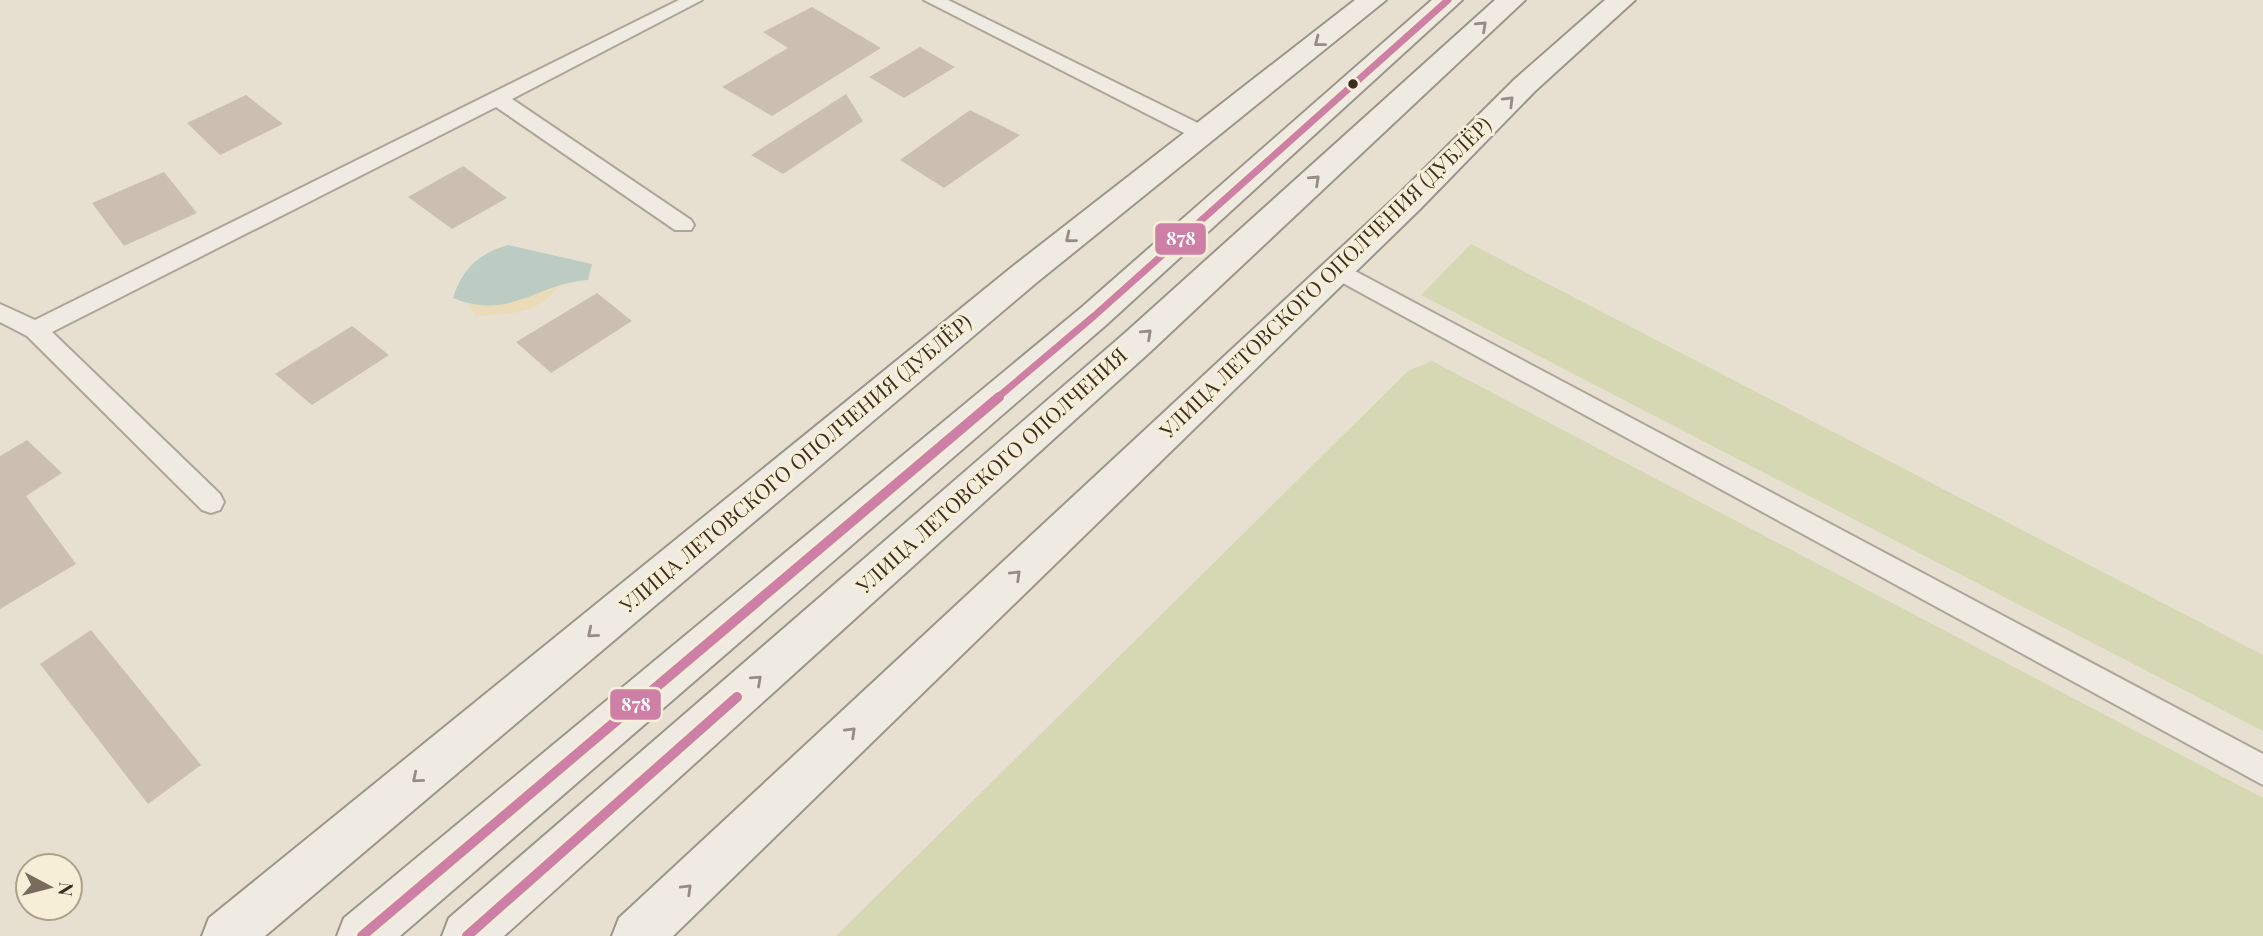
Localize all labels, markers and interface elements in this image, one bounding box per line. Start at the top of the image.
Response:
one-way arrow [1474,22,1487,34]
one-way arrow [1314,34,1327,47]
unlabelled marker [1346,77,1360,91]
one-way arrow [1500,97,1513,110]
street label: УЛИЦА ЛЕТОВСКОГО ОПОЛЧЕНИЯ (ДУБЛЁР) [1152,110,1497,444]
one-way arrow [1307,176,1320,188]
line badge: 878 [1154,222,1207,256]
text: 878 [1166,224,1196,250]
one-way arrow [1065,230,1077,243]
street label: УЛИЦА ЛЕТОВСКОГО ОПОЛЧЕНИЯ (ДУБЛЁР) [612,307,976,619]
one-way arrow [1139,329,1152,342]
street label: УЛИЦА ЛЕТОВСКОГО ОПОЛЧЕНИЯ [849,340,1132,599]
one-way arrow [1008,570,1021,583]
one-way arrow [588,625,601,637]
one-way arrow [749,675,762,688]
line badge: 878 [609,688,662,721]
text: 878 [621,690,651,716]
one-way arrow [843,727,856,740]
one-way arrow [413,770,426,782]
north arrow [14,852,84,922]
text: N [53,881,81,898]
one-way arrow [679,884,692,897]

